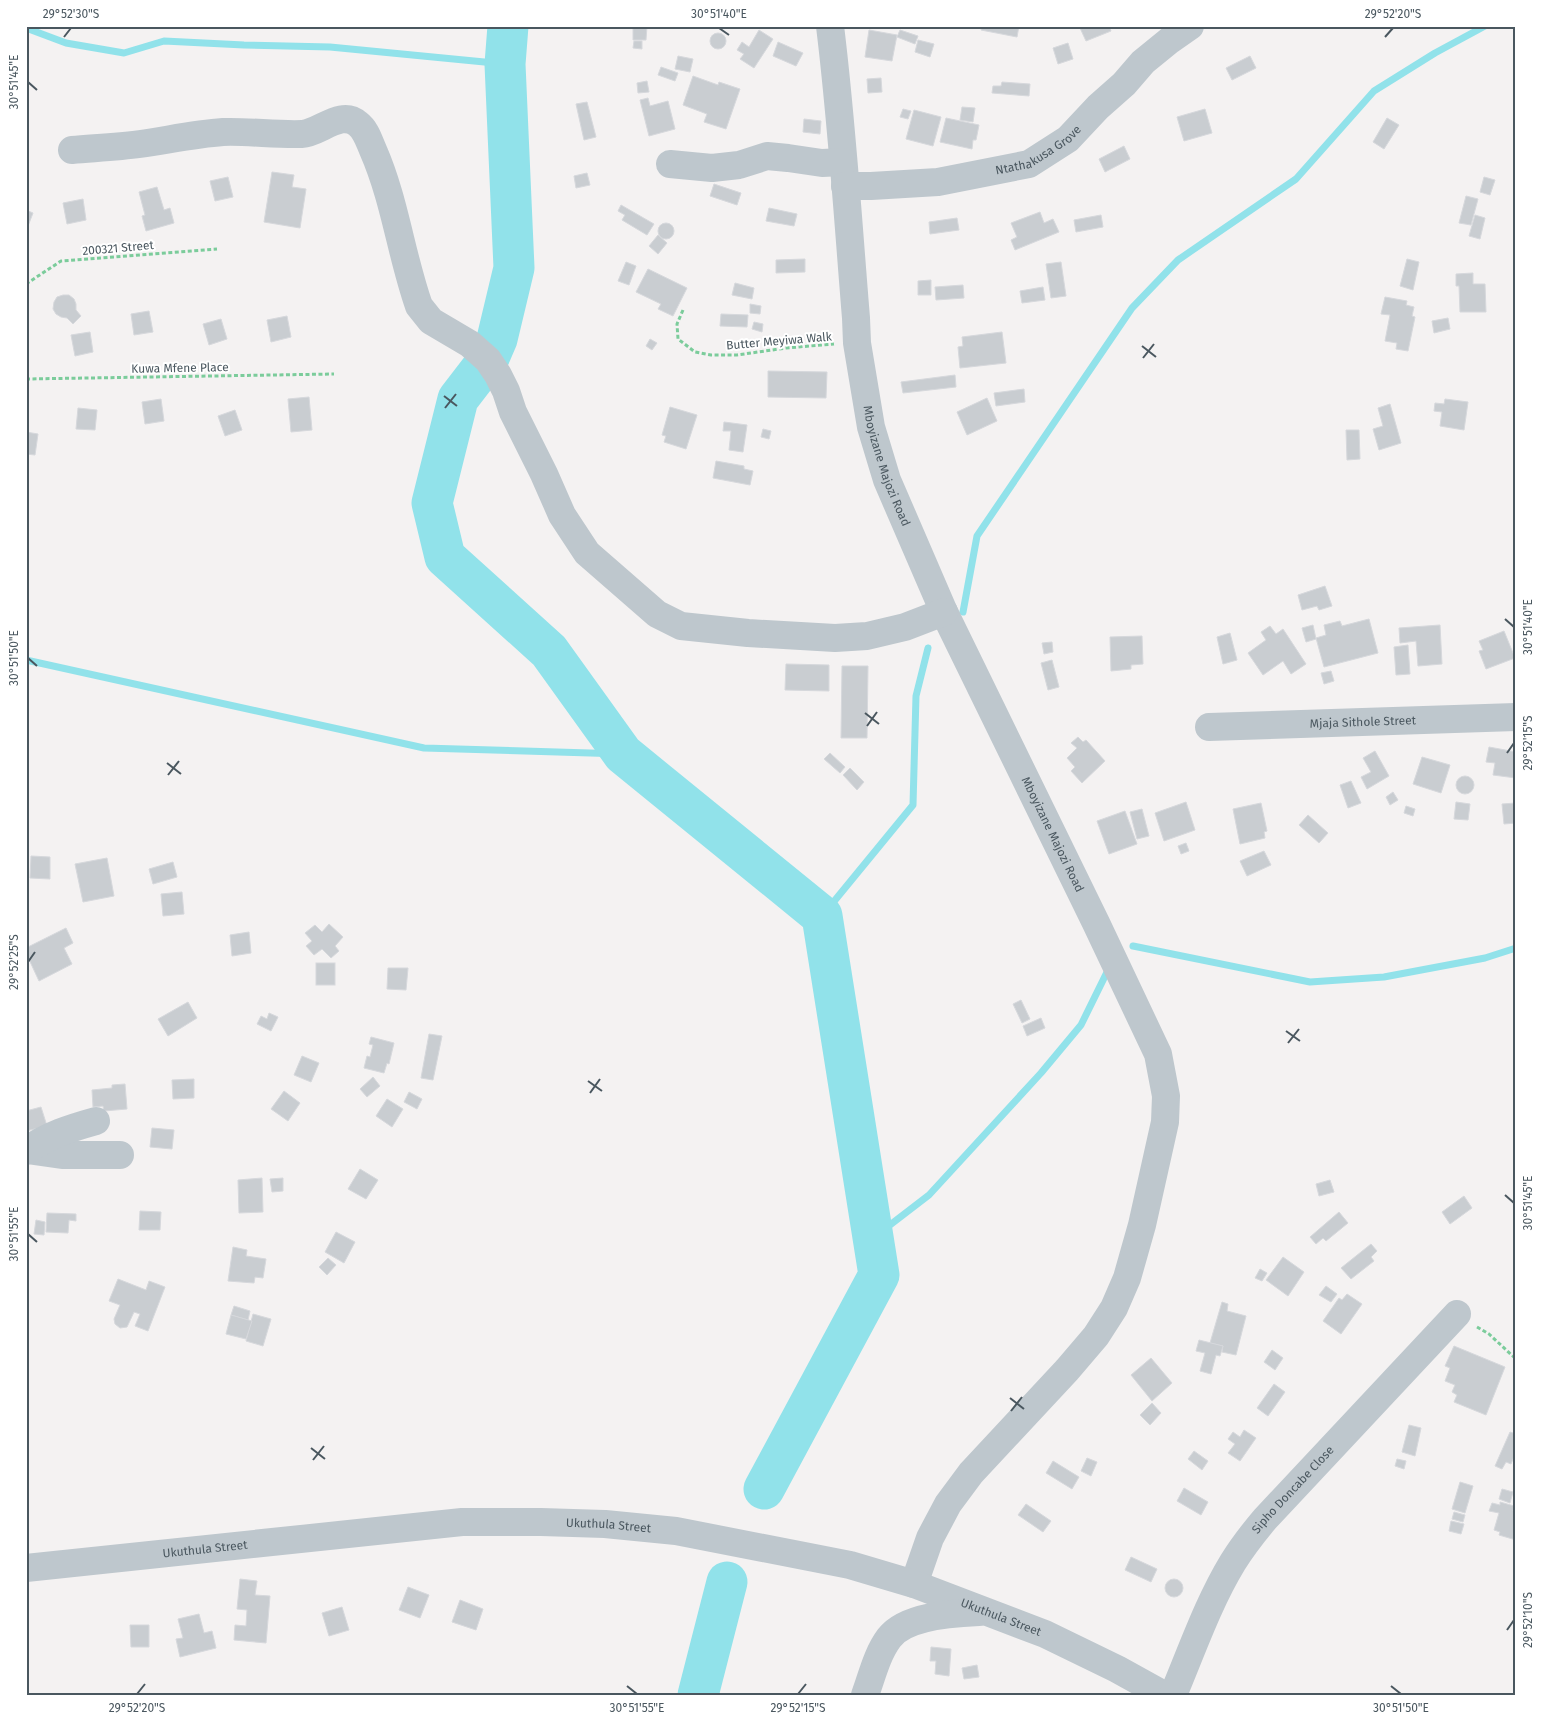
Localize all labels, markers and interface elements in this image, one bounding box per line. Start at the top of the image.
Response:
text: 29°52'30"S [43,7,100,21]
text: 30°51'40"E [691,7,747,21]
text: 29°52'20"S [1365,7,1422,21]
text: 30°51'45"E [7,55,21,109]
street label: Ntathakusa Grove [994,123,1084,177]
street label: 200321 Street [82,238,155,258]
street label: Butter Meyiwa Walk [726,329,833,353]
street label: Kuwa Mfene Place [131,360,229,376]
street label: Mboyizane Majozi Road [861,404,913,528]
text: 30°51'40"E [1521,599,1535,655]
text: 30°51'50"E [7,630,21,686]
street label: Mjaja Sithole Street [1310,713,1417,731]
text: 29°52'15"S [1521,715,1535,771]
street label: Mboyizane Majozi Road [1019,774,1087,894]
text: 29°52'25"S [7,934,21,990]
text: 30°51'45"E [1521,1176,1535,1230]
text: 30°51'55"E [7,1207,21,1262]
street label: Sipho Doncabe Close [1249,1443,1337,1536]
street label: Ukuthula Street [566,1516,652,1536]
street label: Ukuthula Street [162,1538,249,1561]
text: 29°52'10"S [1521,1592,1535,1648]
street label: Ukuthula Street [959,1595,1044,1639]
text: 29°52'20"S [109,1701,166,1715]
text: 30°51'55"E [610,1701,665,1715]
text: 29°52'15"S [770,1701,826,1715]
text: 30°51'50"E [1373,1701,1429,1715]

